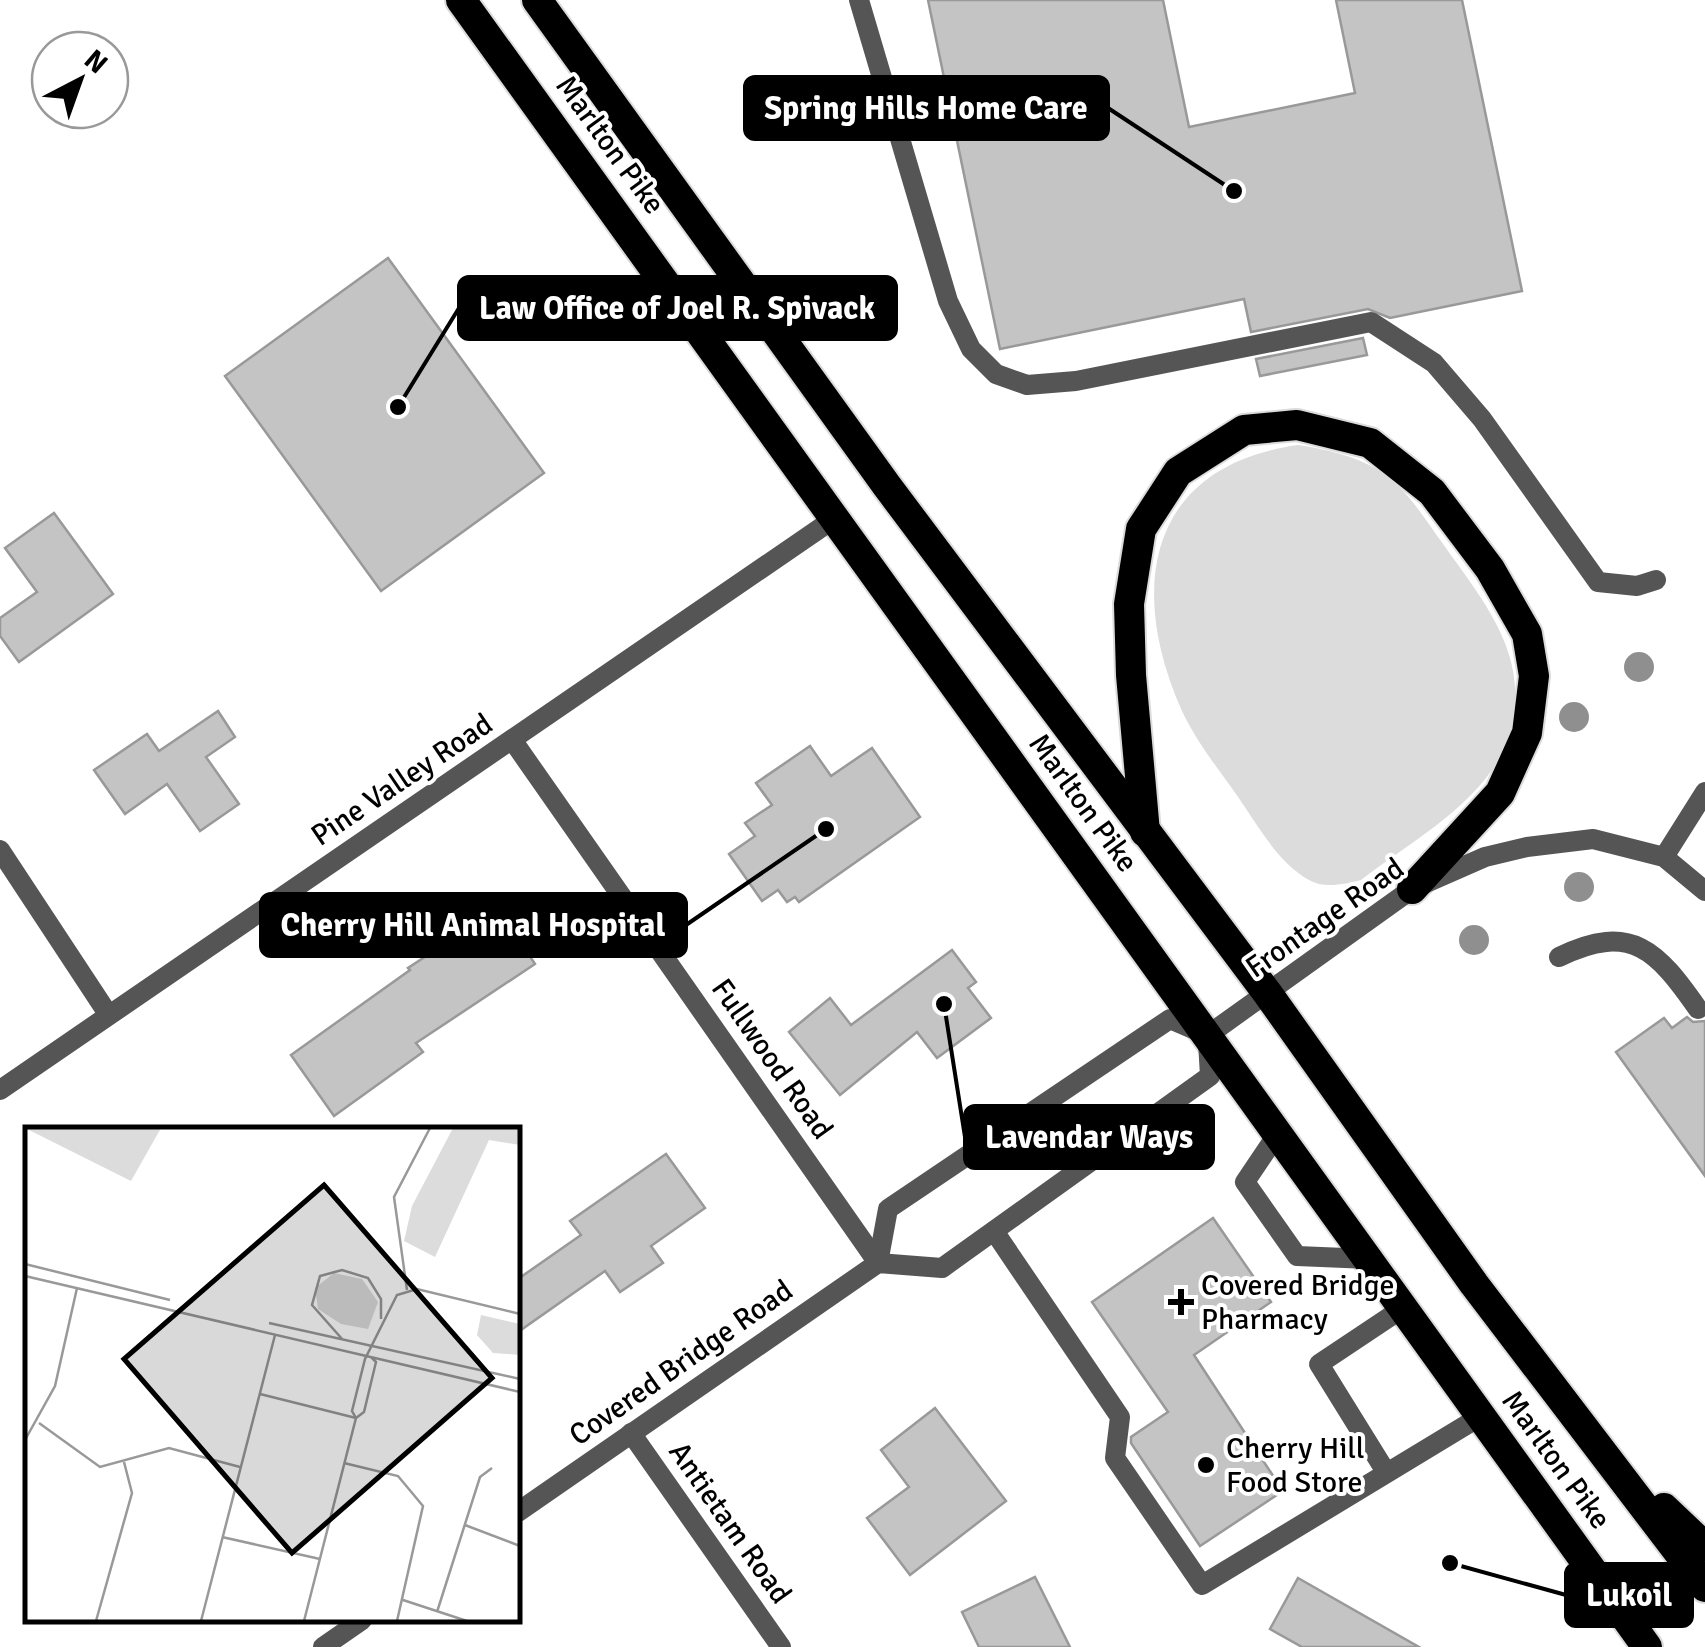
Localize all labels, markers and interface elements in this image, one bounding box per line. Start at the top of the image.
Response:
north arrow [30,30,130,130]
text: N [77,43,114,81]
street label: Marlton Pike [547,69,673,221]
callout: Spring Hills Home Care [745,77,1108,139]
text: Spring Hills Home Care [764,89,1088,128]
callout: Law Office of Joel R. Spivack [459,277,896,339]
text: Law Office of Joel R. Spivack [479,289,876,328]
street label: Pine Valley Road [304,706,500,854]
street label: Marlton Pike [1020,727,1146,879]
street label: Frontage Road [1239,850,1411,986]
callout: Cherry Hill Animal Hospital [261,894,686,956]
text: Cherry Hill Animal Hospital [280,906,666,945]
street label: Fullwood Road [703,972,841,1146]
callout: Lavendar Ways [965,1106,1213,1168]
text: Lavendar Ways [985,1118,1193,1157]
inset map [25,1127,520,1622]
place label: Covered Bridge Pharmacy [1201,1267,1395,1338]
street label: Covered Bridge Road [562,1272,800,1454]
marker: Covered Bridge Pharmacy [1170,1291,1192,1313]
street label: Marlton Pike [1493,1384,1619,1536]
place label: Cherry Hill Food Store [1226,1430,1365,1501]
street label: Antietam Road [661,1435,799,1611]
marker: Cherry Hill Food Store [1195,1454,1217,1476]
callout: Lukoil [1566,1564,1692,1626]
text: Lukoil [1586,1576,1672,1615]

